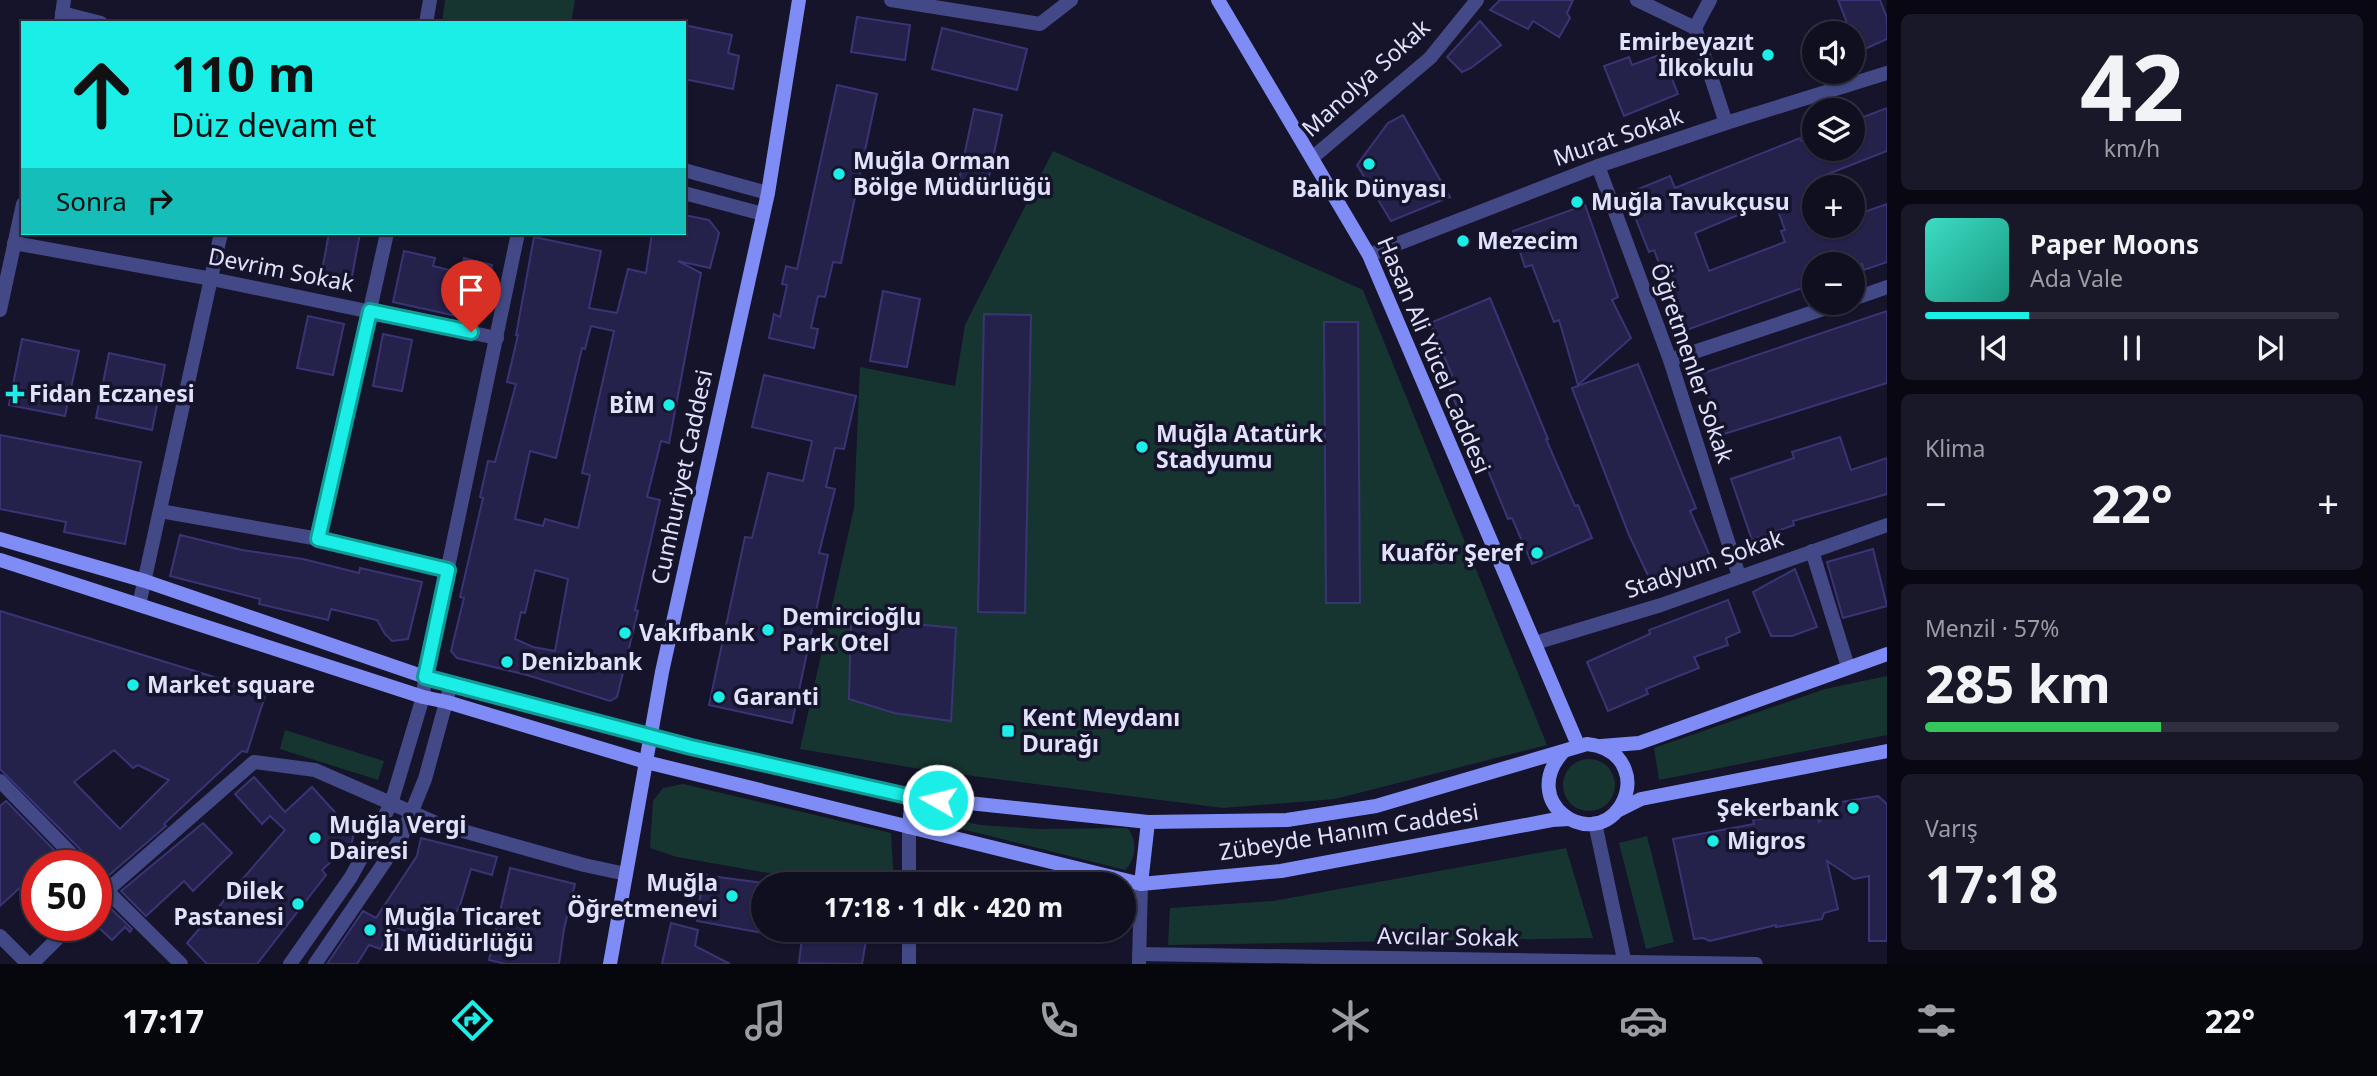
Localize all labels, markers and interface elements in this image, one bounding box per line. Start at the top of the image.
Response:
street label: Manolya Sokak [1294,11,1437,143]
map controls [1802,21,1865,315]
button: sound [1802,21,1865,84]
text: 42 [2080,24,2184,148]
place label: Emirbeyazıt İlkokulu [1619,25,1754,83]
text: 110 m [171,40,316,106]
marker: Emirbeyazıt İlkokulu [1760,47,1776,63]
icon: ahead [56,49,147,140]
button: layers [1802,98,1865,161]
street label: Murat Sokak [1548,99,1688,173]
text: Düz devam et [171,103,377,146]
text: km/h [2104,132,2160,164]
place label: Muğla Orman Bölge Müdürlüğü [853,144,1051,202]
marker: Balık Dünyası [1361,156,1377,172]
marker: Muğla Orman Bölge Müdürlüğü [831,166,847,182]
place label: Balık Dünyası [1291,172,1447,204]
button: + [1802,175,1865,238]
icon: right [141,182,179,220]
text: Sonra [56,183,127,219]
place label: Muğla Tavukçusu [1591,185,1790,217]
marker: Muğla Tavukçusu [1569,194,1585,210]
place label: Mezecim [1477,224,1578,256]
text: Paper Moons [2030,226,2199,262]
street label: Hasan Ali Yücel Caddesi [1370,231,1499,478]
marker: Mezecim [1455,233,1471,249]
street label: Devrim Sokak [206,239,358,299]
button: − [1802,252,1865,315]
street label: Öğretmenler Sokak [1644,258,1742,468]
pin [441,260,501,332]
text: Ada Vale [2030,262,2123,294]
icon: arrive [452,271,490,309]
icon: previous [1975,329,2013,367]
icon: pause [2113,329,2151,367]
icon: next [2251,329,2289,367]
street label: Cumhuriyet Caddesi [643,366,719,587]
place label: Fidan Eczanesi [29,377,195,409]
marker: Fidan Eczanesi [7,386,23,402]
place label: BİM [609,388,655,420]
marker: BİM [661,397,677,413]
place label: Muğla Atatürk Stadyumu [1156,417,1324,475]
text: Klima [1925,432,1986,464]
marker: Muğla Atatürk Stadyumu [1134,439,1150,455]
text: 22° [2091,467,2173,538]
text: − [1925,477,1947,529]
text: + [2317,477,2339,529]
street label: Stadyum Sokak [1620,521,1788,605]
place label: Kuaför Şeref [1381,536,1524,568]
marker: Kuaför Şeref [1529,545,1545,561]
place label: Demircioğlu Park Otel [782,600,921,658]
text: Menzil · 57% [1925,612,2059,644]
place label: Vakıfbank [639,616,756,648]
marker: Demircioğlu Park Otel [760,622,776,638]
marker: Vakıfbank [617,625,633,641]
place label: Denizbank [521,645,643,677]
text: 285 km [1925,647,2111,718]
marker: Denizbank [499,654,515,670]
place label: Market square [147,668,315,700]
marker: Market square [125,677,141,693]
place label: Garanti [733,680,819,712]
marker: Garanti [711,689,727,705]
place label: Kent Meydanı Durağı [1022,701,1180,759]
marker: Kent Meydanı Durağı [1000,723,1016,739]
position arrow [901,763,975,837]
place label: Şekerbank [1717,791,1840,823]
street label: Zübeyde Hanım Caddesi [1217,795,1481,867]
marker: Şekerbank [1845,800,1861,816]
place label: Muğla Vergi Dairesi [329,808,466,866]
text: Varış [1925,812,1978,844]
place label: Migros [1727,824,1806,856]
marker: Muğla Vergi Dairesi [307,830,323,846]
marker: Migros [1705,833,1721,849]
text: 17:18 [1925,847,2059,918]
speed limit sign: 50 [21,850,112,941]
place label: Muğla Öğretmenevi [567,866,718,924]
place label: Dilek Pastanesi [174,874,285,932]
marker: Muğla Öğretmenevi [724,888,740,904]
text: 17:18 · 1 dk · 420 m [824,889,1063,925]
marker: Dilek Pastanesi [290,896,306,912]
place label: Muğla Ticaret İl Müdürlüğü [384,900,541,958]
street label: Avcılar Sokak [1377,919,1520,953]
marker: Muğla Ticaret İl Müdürlüğü [362,922,378,938]
icon: directions [448,996,497,1045]
icon: music [741,996,790,1045]
icon: phone [1034,996,1083,1045]
icon: climate [1326,996,1375,1045]
icon: car [1619,996,1668,1045]
icon: filters [1912,996,1961,1045]
text: 17:17 [122,999,204,1042]
text: 22° [2205,999,2255,1042]

